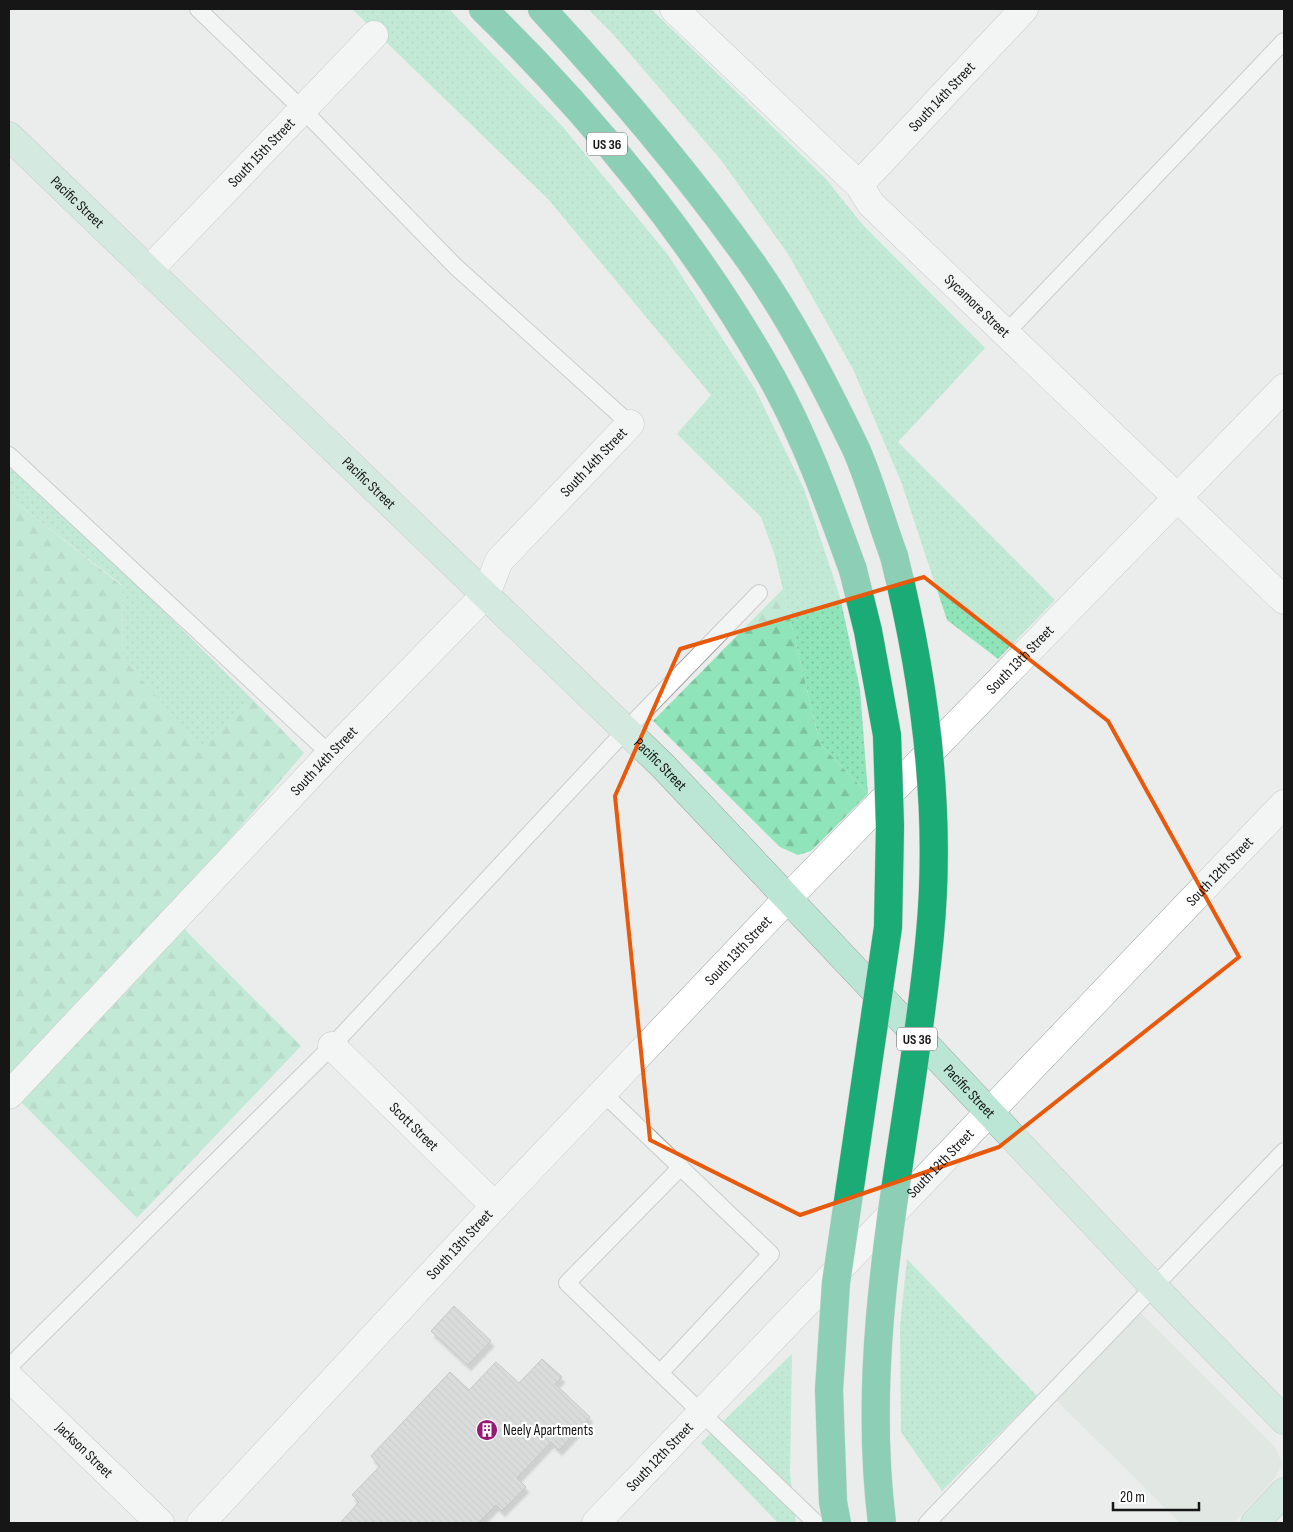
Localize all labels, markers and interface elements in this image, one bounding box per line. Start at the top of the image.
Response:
street label: South 14th Street [904,57,979,136]
street label: South 15th Street [224,114,299,191]
road number: US 36 [587,132,627,156]
street label: Pacific Street [47,172,109,232]
street label: Sycamore Street [940,270,1014,342]
street label: South 14th Street [556,423,631,501]
street label: Pacific Street [338,453,400,513]
street label: South 13th Street [982,621,1058,698]
street label: South 14th Street [286,722,362,800]
street label: Pacific Street [630,734,691,795]
street label: South 12th Street [1182,832,1258,910]
street label: South 13th Street [701,911,776,989]
road number: US 36 [897,1028,937,1050]
street label: Pacific Street [939,1060,1000,1123]
street label: Scott Street [385,1098,443,1155]
street label: South 12th Street [903,1124,978,1202]
street label: South 13th Street [422,1205,497,1283]
street label: Jackson Street [51,1417,117,1482]
street label: South 12th Street [622,1417,698,1495]
building icon: Neely Apartments [475,1418,499,1442]
place label: Neely Apartments [503,1421,593,1440]
scale bar [1113,1480,1199,1512]
text: 20 m [1120,1488,1145,1507]

